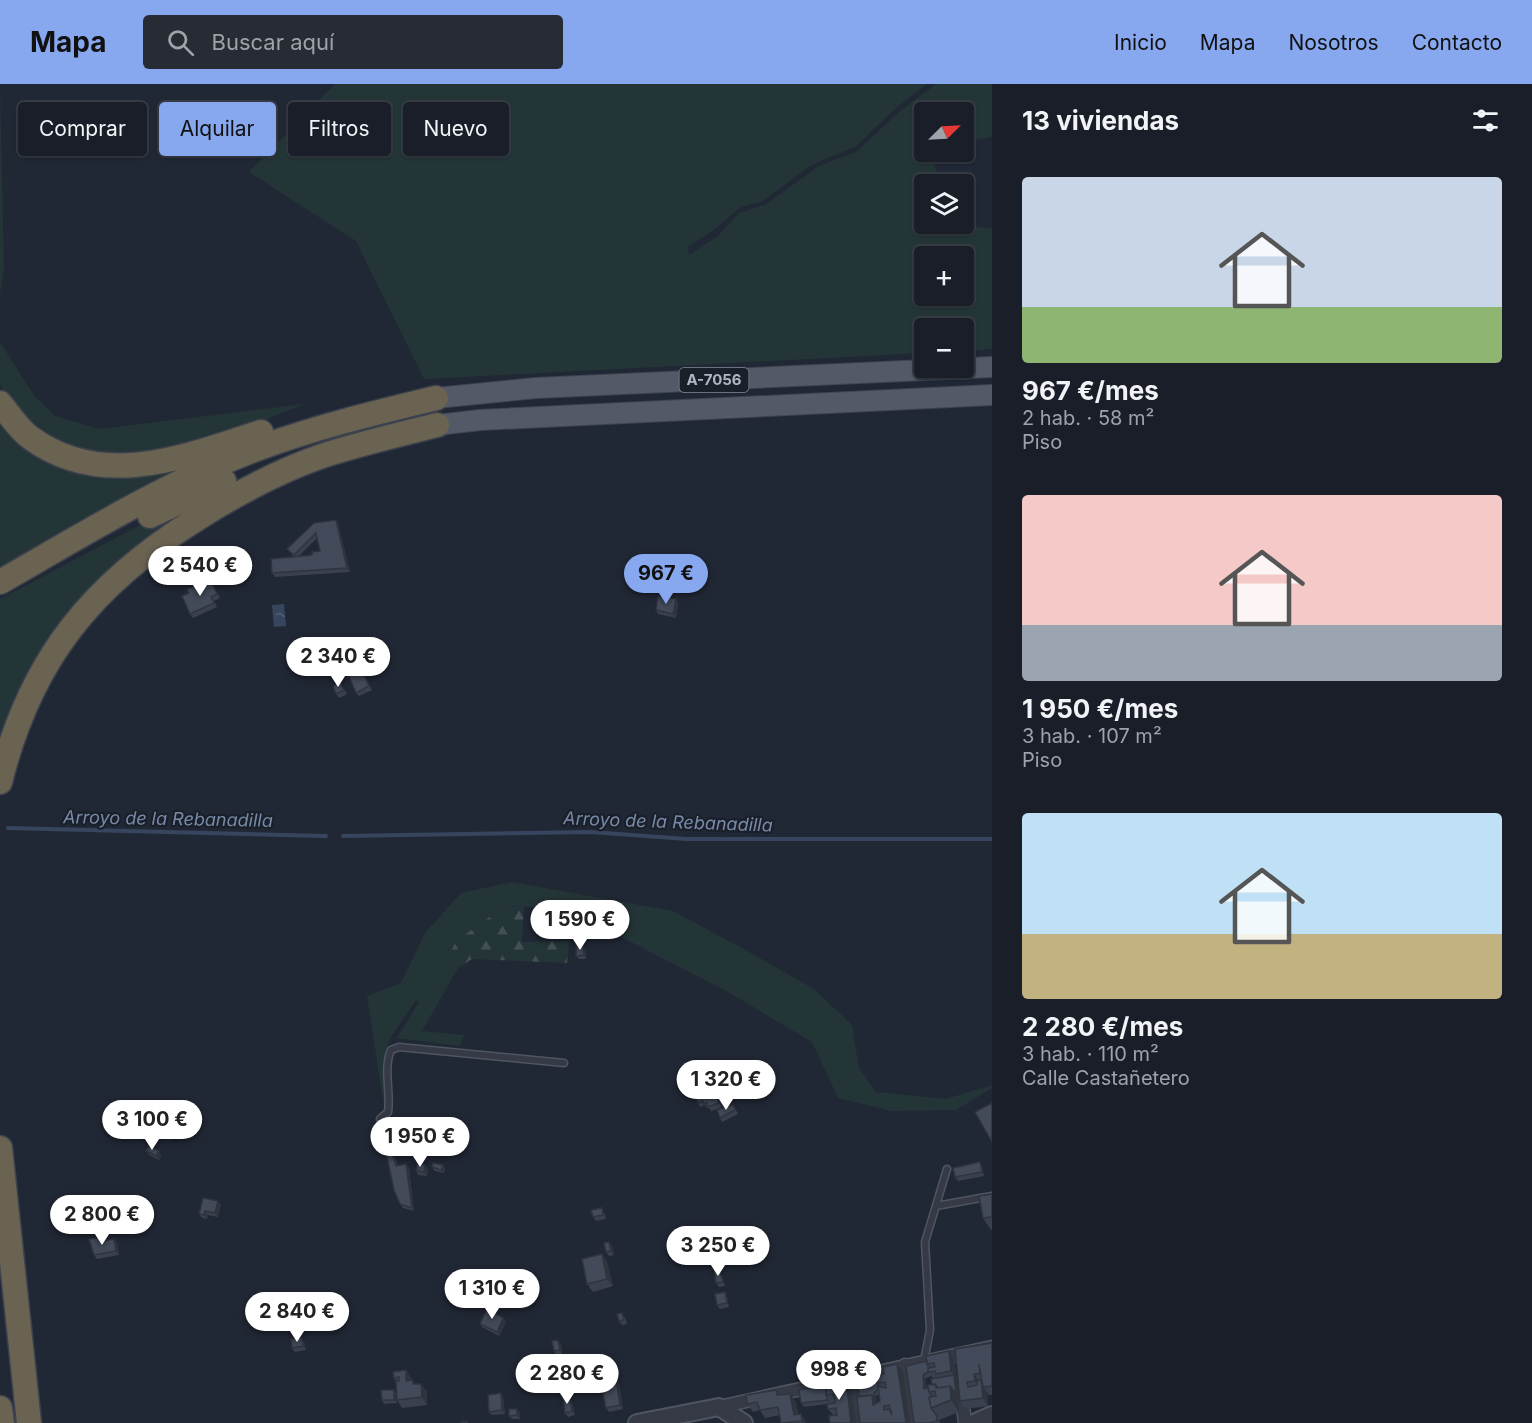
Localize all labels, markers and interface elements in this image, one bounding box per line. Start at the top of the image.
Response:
search box [143,15,563,69]
text: Mapa [30,25,107,59]
icon: search [164,26,197,59]
text: Buscar aquí [212,29,334,55]
text: Inicio [1114,30,1167,55]
text: Mapa [1200,30,1255,55]
text: Nosotros [1288,30,1379,55]
text: Contacto [1412,30,1502,55]
chip: Comprar [18,102,147,156]
chip: Alquilar [159,102,276,156]
chip: Filtros [288,102,391,156]
chip: Nuevo [403,102,509,156]
north arrow [914,102,974,162]
map controls [914,102,974,378]
icon: filters [1469,104,1502,137]
text: 13 viviendas [1022,105,1179,136]
button: layers [914,174,974,234]
icon: home [1208,216,1316,324]
button: + [914,246,974,306]
button: − [914,318,974,378]
road number: A-7056 [680,368,748,392]
text: 967 €/mes [1022,375,1159,406]
text: 2 hab. · 58 m² [1022,406,1154,430]
text: Piso [1022,430,1062,454]
icon: home [1208,534,1316,642]
pin: 2 540 € [145,546,255,597]
text: 2 540 € [162,553,238,577]
pin: 967 € [624,554,708,605]
text: 967 € [638,561,694,585]
pin: 2 340 € [283,637,393,688]
text: 2 340 € [300,644,376,668]
text: 1 950 €/mes [1022,693,1178,724]
text: 3 hab. · 107 m² [1022,724,1162,748]
text: Piso [1022,748,1062,772]
water label: Arroyo de la Rebanadilla [62,806,273,831]
water label: Arroyo de la Rebanadilla [562,807,773,836]
icon: home [1208,852,1316,960]
pin: 1 590 € [525,900,635,951]
text: 1 590 € [544,907,616,931]
text: 2 280 €/mes [1022,1011,1183,1042]
text: 3 hab. · 110 m² [1022,1042,1159,1066]
pin: 1 320 € [671,1060,781,1111]
text: Calle Castañetero [1022,1066,1190,1090]
text: 1 320 € [691,1067,761,1091]
pin: 3 100 € [97,1100,207,1151]
text: 3 100 € [116,1107,188,1131]
pin: 1 950 € [365,1117,475,1168]
text: 1 950 € [384,1124,456,1148]
pin: 2 800 € [47,1195,157,1246]
text: 2 800 € [64,1202,140,1226]
pin: 3 250 € [663,1226,773,1277]
text: 3 250 € [681,1233,755,1257]
pin: 1 310 € [437,1269,547,1320]
text: 1 310 € [459,1276,525,1300]
pin: 2 840 € [242,1292,352,1343]
text: 2 840 € [259,1299,335,1323]
pin: 998 € [797,1350,881,1401]
pin: 2 280 € [512,1354,622,1405]
text: 998 € [810,1357,868,1381]
text: 2 280 € [530,1361,604,1385]

